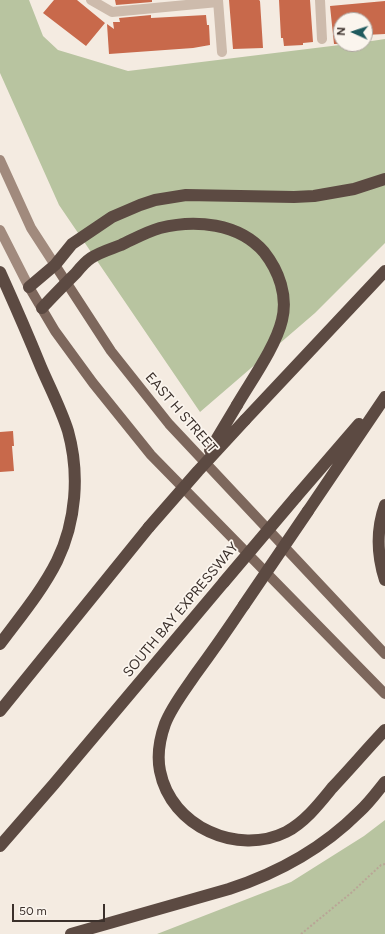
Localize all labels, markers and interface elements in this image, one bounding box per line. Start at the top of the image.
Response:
north arrow [333,12,373,52]
text: N [335,27,348,36]
street label: EAST H STREET [142,369,220,457]
street label: SOUTH BAY EXPRESSWAY [120,539,242,681]
scale bar [14,896,107,922]
text: 50 m [19,904,47,918]

